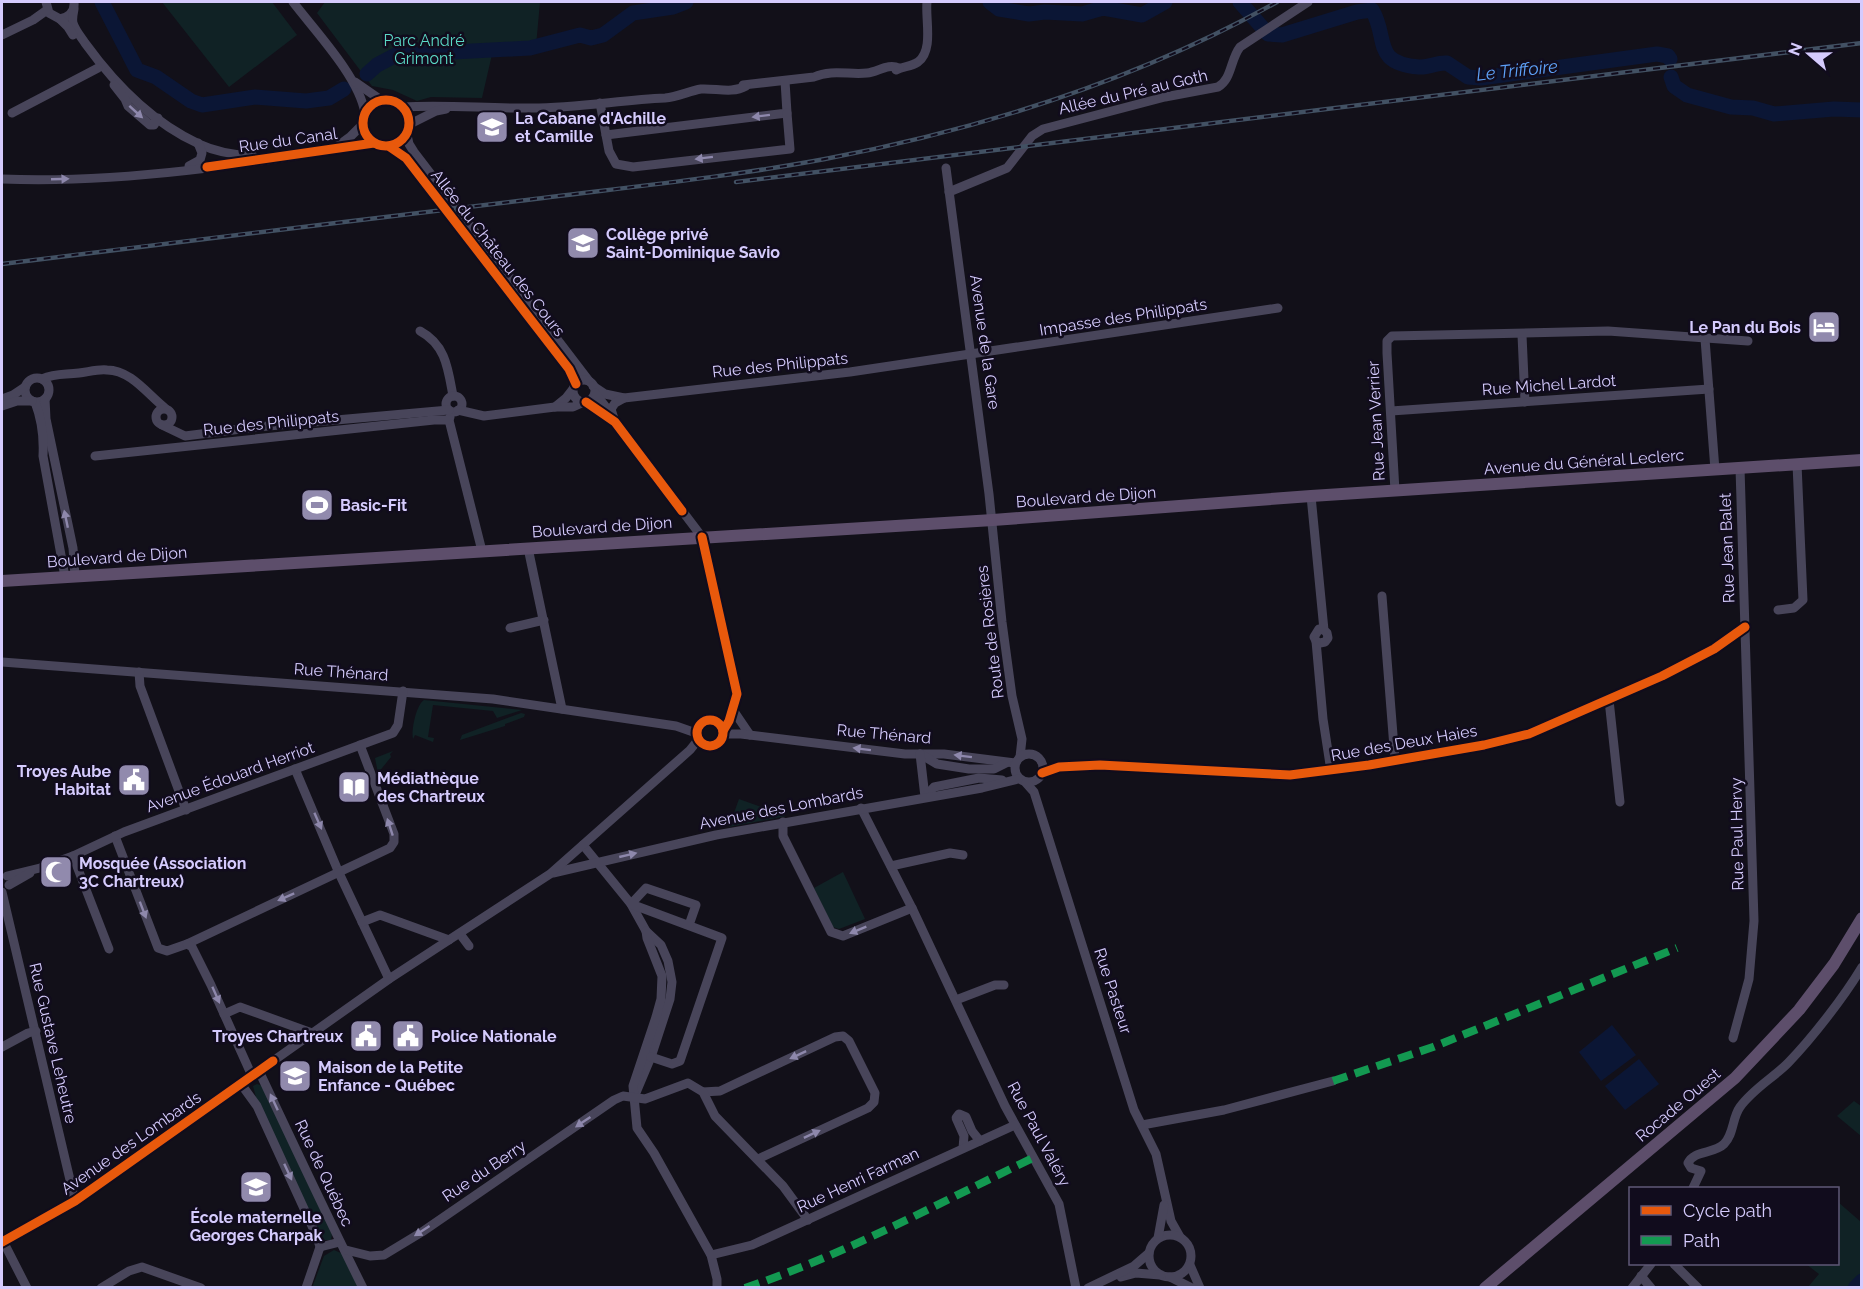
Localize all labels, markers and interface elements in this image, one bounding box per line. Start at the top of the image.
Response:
north arrow [1779,24,1839,84]
park label: Parc André Grimont [383,31,465,68]
text: N [1784,40,1806,58]
water label: Le Triffoire [1475,55,1559,85]
street label: Allée du Pré au Goth [1057,66,1209,118]
one-way arrow [128,105,143,119]
school or university icon: La Cabane d'Achille et Camille [474,109,510,145]
place label: La Cabane d'Achille et Camille [515,109,666,146]
one-way arrow [752,112,771,121]
street label: Rue du Canal [238,124,339,156]
one-way arrow [695,154,714,163]
street label: Allée du Château des Cours [427,166,569,340]
one-way arrow [50,174,69,184]
school or university icon: Collège privé Saint-Dominique Savio [565,225,601,261]
place label: Collège privé Saint-Dominique Savio [606,225,780,262]
street label: Avenue de la Gare [966,273,1004,411]
street label: Impasse des Philippats [1038,294,1208,340]
hotel icon: Le Pan du Bois [1806,309,1842,345]
place label: Le Pan du Bois [1689,318,1801,337]
street label: Rue des Philippats [711,348,849,382]
street label: Rue Jean Verrier [1363,360,1389,482]
street label: Rue Michel Lardot [1481,371,1617,399]
street label: Rue des Philippats [202,406,340,440]
street label: Avenue du Général Leclerc [1483,446,1685,478]
street label: Boulevard de Dijon [1015,483,1157,511]
sports icon: Basic-Fit [299,487,335,523]
street label: Rue Jean Balet [1716,492,1738,603]
place label: Basic-Fit [340,496,407,515]
one-way arrow [61,509,71,528]
street label: Boulevard de Dijon [531,513,673,541]
street label: Boulevard de Dijon [46,543,188,571]
street label: Route de Rosières [972,564,1008,700]
street label: Rue Thénard [293,659,389,685]
street label: Rue Thénard [836,720,932,748]
street label: Rue des Deux Haies [1329,721,1479,765]
street label: Avenue Édouard Herriot [143,737,317,816]
one-way arrow [852,744,871,753]
one-way arrow [953,751,972,761]
place label: Troyes Aube Habitat [17,762,111,799]
public building icon: Troyes Aube Habitat [116,762,152,798]
library icon: Médiathèque des Chartreux [336,769,372,805]
place label: Médiathèque des Chartreux [377,769,485,806]
street label: Rue Paul Hervy [1727,777,1747,891]
street label: Avenue des Lombards [698,783,865,833]
one-way arrow [313,812,322,829]
one-way arrow [385,818,395,836]
one-way arrow [618,850,637,860]
mosque icon: Mosquée (Association 3C Chartreux) [38,854,74,890]
place label: Mosquée (Association 3C Chartreux) [79,854,246,891]
one-way arrow [278,893,295,902]
one-way arrow [138,902,148,920]
one-way arrow [848,925,866,935]
street label: Rue Pasteur [1090,946,1136,1037]
street label: Rue Gustave Leheutre [25,961,81,1125]
one-way arrow [211,986,220,1003]
public building icon: Troyes Chartreux [348,1018,384,1054]
public building icon: Police Nationale [390,1018,426,1054]
place label: Troyes Chartreux [212,1027,343,1046]
place label: Police Nationale [431,1027,557,1046]
one-way arrow [789,1050,806,1059]
school or university icon: Maison de la Petite Enfance - Québec [277,1058,313,1094]
place label: Maison de la Petite Enfance - Québec [318,1058,464,1095]
street label: Rocade Ouest [1632,1064,1725,1146]
street label: Rue Paul Valéry [1003,1079,1075,1190]
street label: Avenue des Lombards [57,1087,205,1199]
one-way arrow [270,1094,279,1111]
one-way arrow [575,1116,591,1128]
street label: Rue de Québec [291,1117,357,1230]
one-way arrow [803,1130,820,1139]
street label: Rue du Berry [439,1136,530,1206]
street label: Rue Henri Farman [794,1143,922,1217]
one-way arrow [283,1164,292,1181]
school or university icon: École maternelle Georges Charpak [238,1169,274,1205]
legend [1629,1187,1839,1265]
text: Cycle path [1683,1200,1772,1221]
place label: École maternelle Georges Charpak [190,1207,322,1245]
one-way arrow [413,1226,430,1237]
text: Path [1683,1230,1720,1251]

